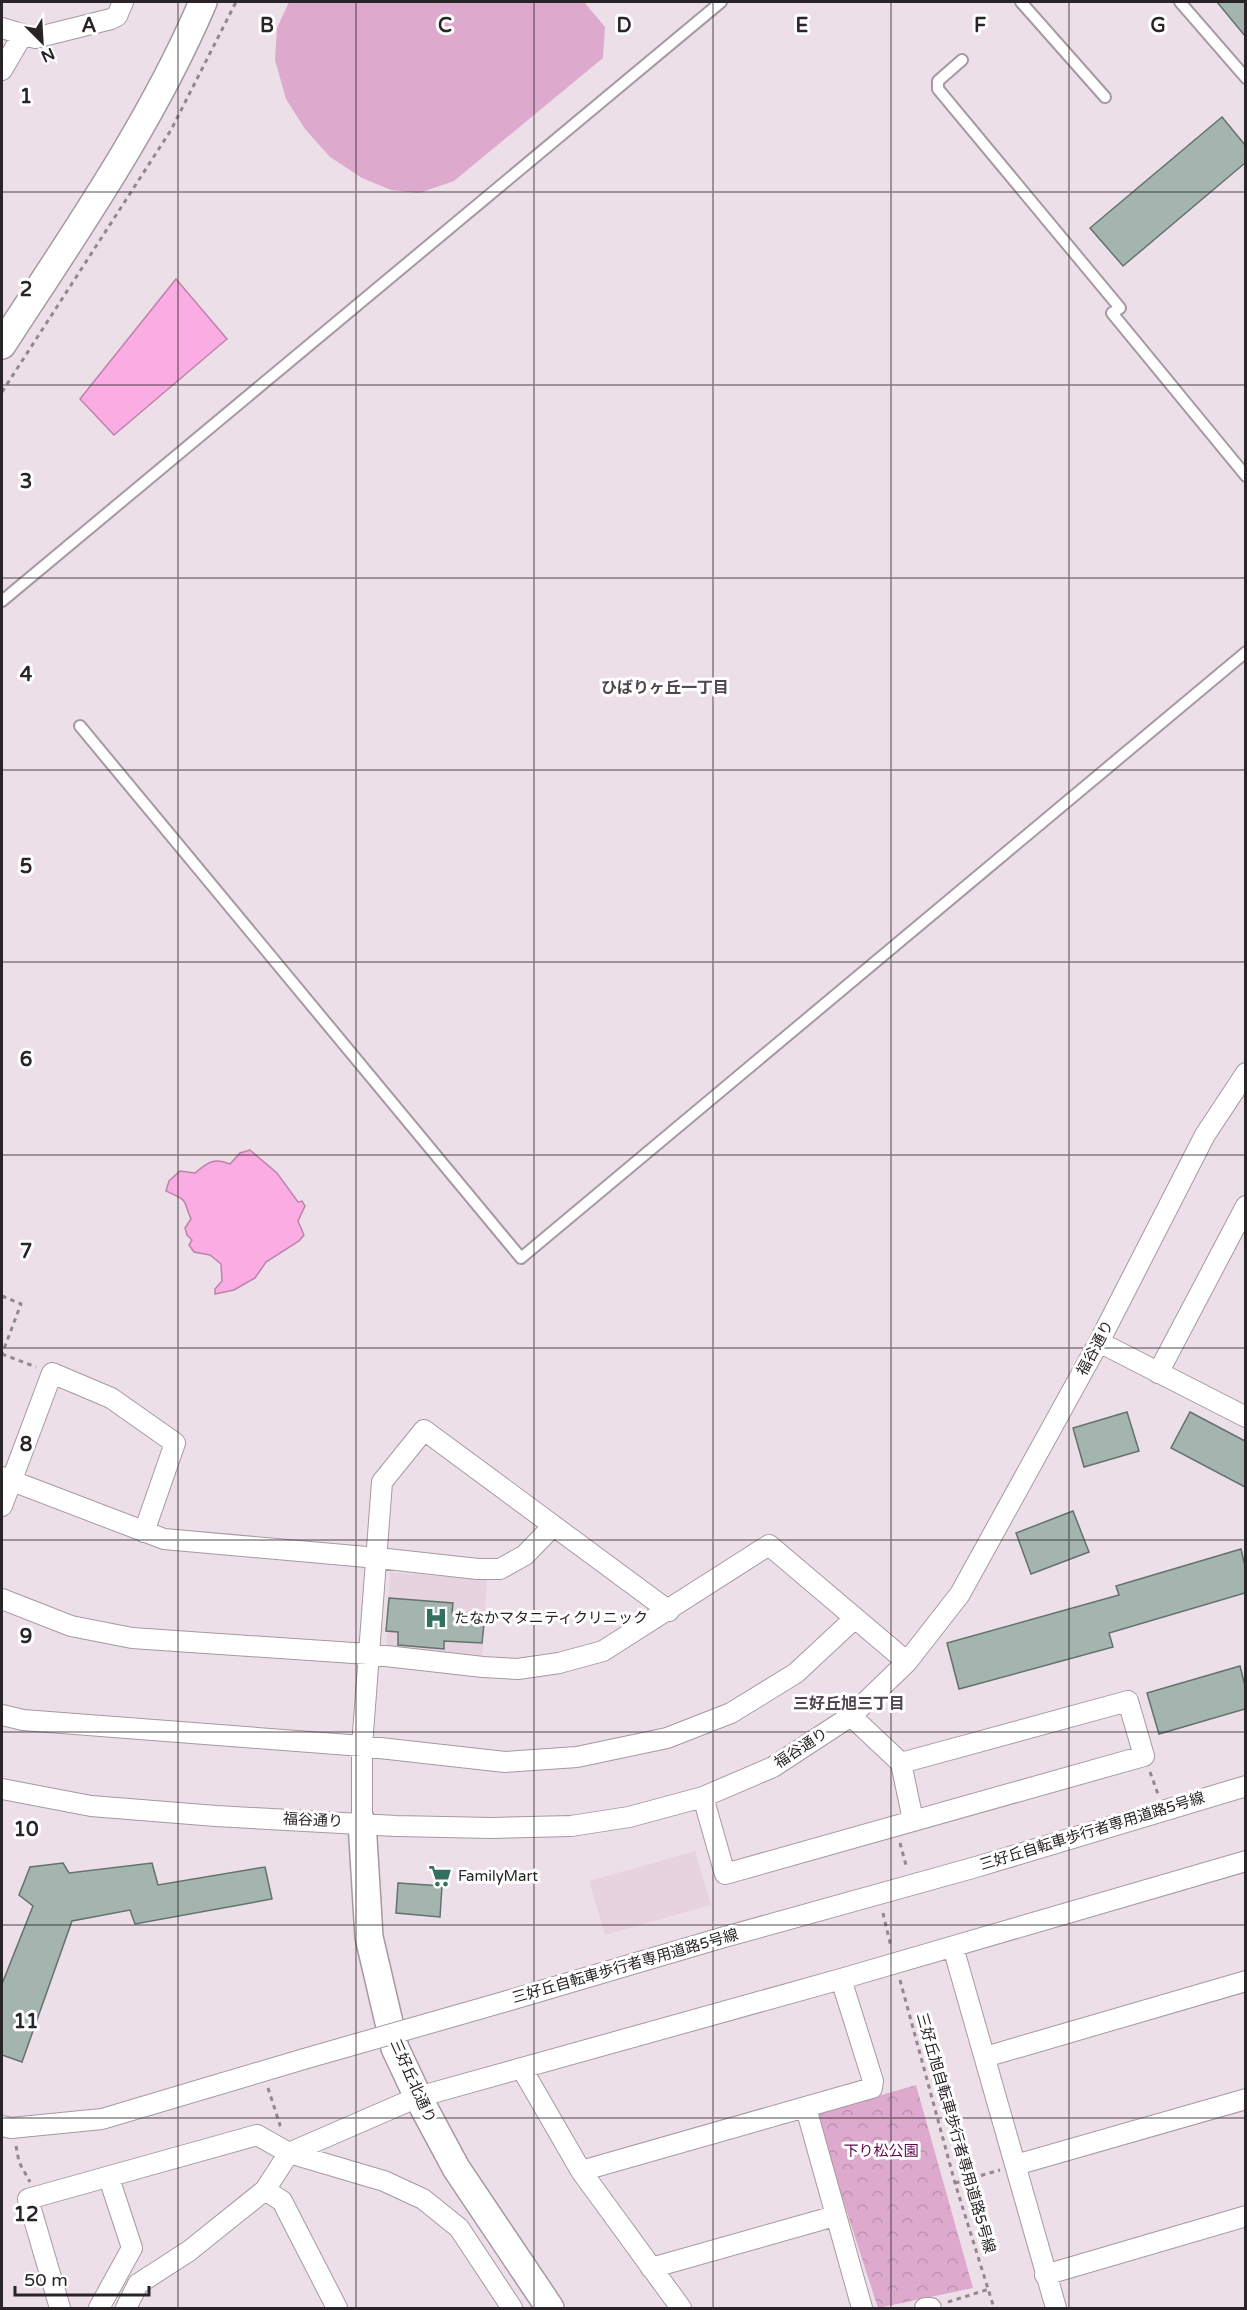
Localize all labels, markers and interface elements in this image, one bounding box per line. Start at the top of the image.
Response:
north arrow [12,12,72,72]
text: A [82,14,97,38]
text: B [260,14,274,38]
text: C [438,14,452,38]
text: D [616,14,632,38]
text: E [796,14,809,38]
text: F [974,14,986,38]
text: G [1150,14,1166,38]
text: N [38,43,58,67]
text: 1 [20,85,32,109]
text: 2 [20,278,32,302]
text: 3 [20,470,32,494]
text: 4 [20,663,33,687]
district label: ひばりヶ丘一丁目 [601,678,729,698]
text: 5 [20,855,32,879]
text: 6 [20,1048,32,1072]
text: 7 [20,1240,32,1264]
street label: 福谷通り [1073,1317,1117,1379]
text: 8 [20,1433,32,1457]
hospital icon: たなかマタニティクリニック [423,1605,449,1631]
place label: たなかマタニティクリニック [454,1609,648,1627]
text: 9 [20,1625,32,1649]
district label: 三好丘旭三丁目 [793,1694,905,1714]
street label: 福谷通り [771,1724,831,1772]
street label: 三好丘自転車歩行者専用道路5号線 [977,1788,1207,1874]
street label: 福谷通り [283,1809,343,1831]
text: 10 [13,1818,39,1842]
supermarket icon: FamilyMart [427,1863,453,1889]
place label: FamilyMart [458,1867,538,1885]
street label: 三好丘自転車歩行者専用道路5号線 [510,1925,740,2007]
text: 11 [13,2010,39,2034]
street label: 三好丘旭自転車歩行者専用道路5号線 [913,2011,999,2255]
street label: 三好丘北通り [386,2036,440,2126]
park label: 下り松公園 [843,2142,919,2160]
text: 12 [13,2203,39,2227]
scale bar [15,2259,148,2297]
text: 50 m [24,2269,68,2291]

